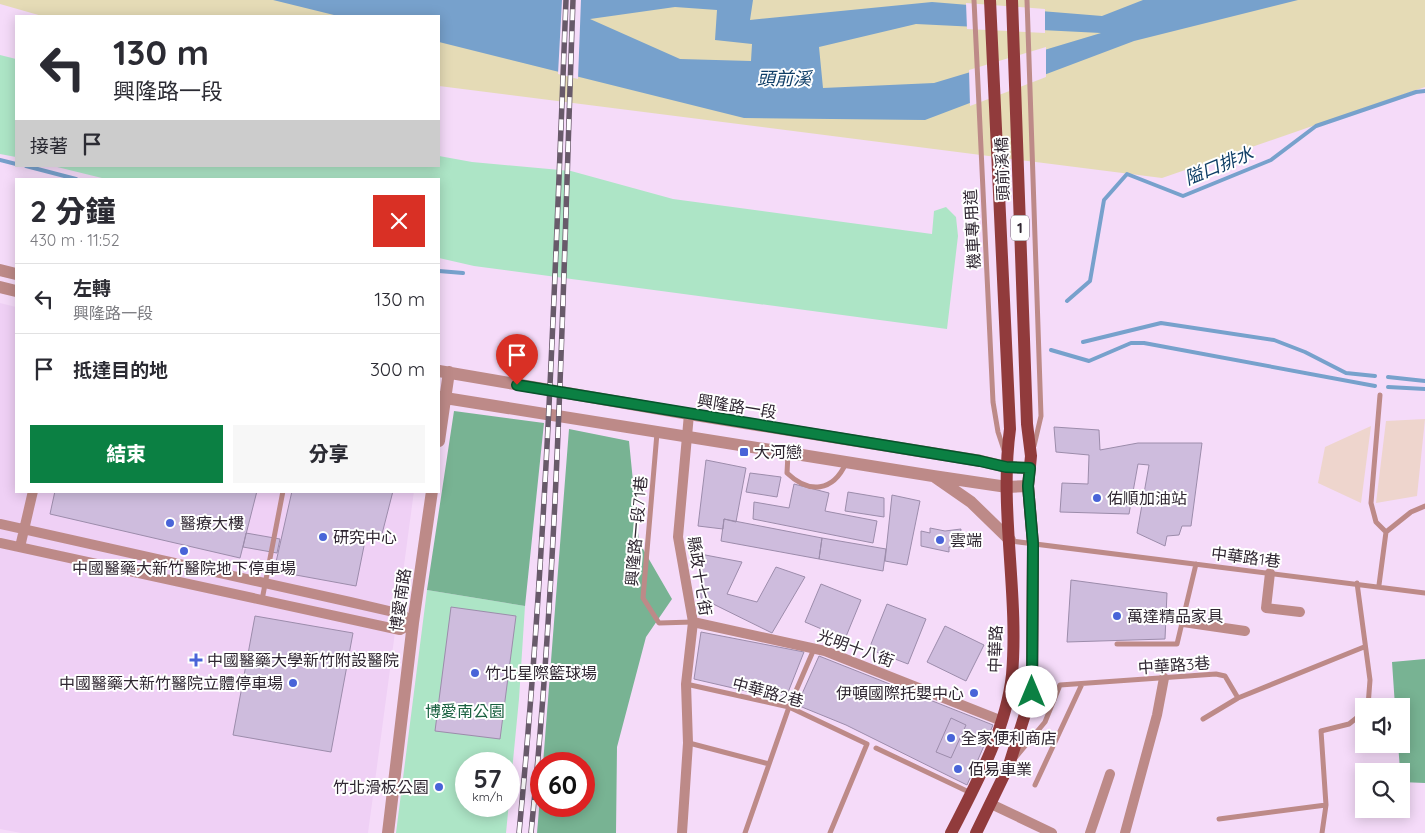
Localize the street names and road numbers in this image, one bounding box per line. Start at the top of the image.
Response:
street label: 頭前溪橋 [991,137,1013,201]
street label: 機車專用道 [960,189,984,269]
road number: 1 [1011,216,1029,240]
street label: 興隆路一段 [696,390,778,422]
street label: 興隆路一段71巷 [621,475,651,587]
street label: 縣政十七街 [684,535,716,617]
street label: 中華路1巷 [1210,543,1282,571]
street label: 博愛南路 [386,567,414,633]
street label: 光明十八街 [815,625,897,671]
street label: 中華路 [984,625,1006,673]
street label: 中華路3巷 [1137,652,1211,678]
street label: 中華路2巷 [730,673,806,711]

